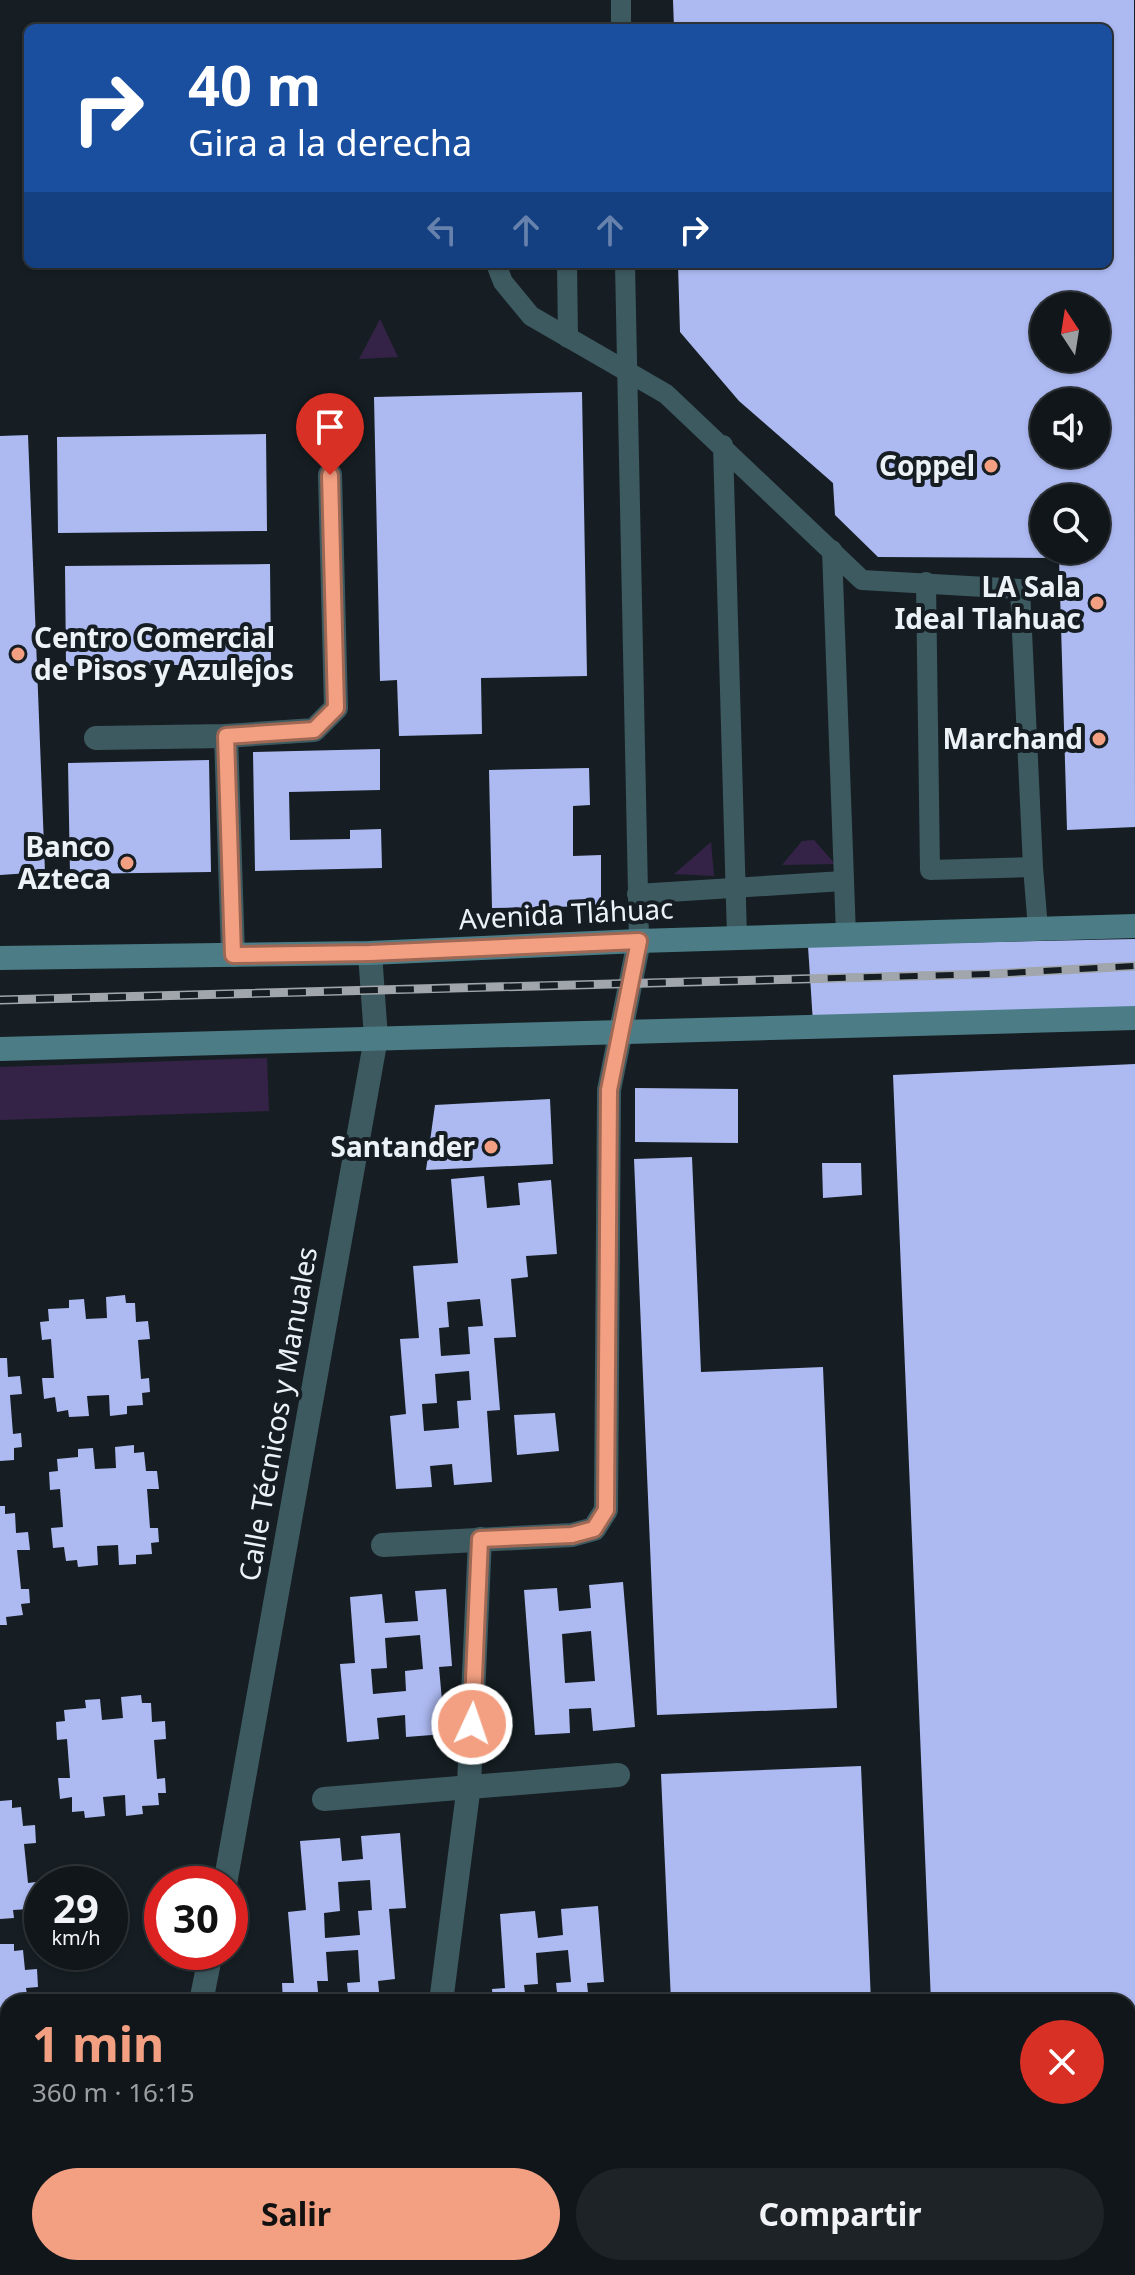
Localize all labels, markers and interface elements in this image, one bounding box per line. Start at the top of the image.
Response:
text: 40 m [188,46,321,122]
icon: right [56,56,160,160]
text: Gira a la derecha [188,118,472,167]
icon: left [420,208,464,252]
icon: ahead [504,208,548,252]
icon: ahead [588,208,632,252]
icon: right [672,208,716,252]
north arrow [1030,292,1110,372]
map controls [1030,292,1110,564]
button: sound [1030,388,1110,468]
pin [296,393,364,475]
icon: arrive [308,405,352,449]
place label: Coppel [879,446,975,484]
marker: Coppel [982,457,1000,475]
button: search [1030,484,1110,564]
place label: LA Sala Ideal Tlahuac [894,567,1081,637]
marker: LA Sala Ideal Tlahuac [1088,594,1106,612]
place label: Centro Comercial de Pisos y Azulejos [34,618,294,688]
marker: Centro Comercial de Pisos y Azulejos [9,645,27,663]
place label: Marchand [943,719,1083,757]
marker: Marchand [1090,730,1108,748]
place label: Banco Azteca [18,827,111,897]
marker: Banco Azteca [118,854,136,872]
street label: Avenida Tláhuac [458,888,674,938]
place label: Santander [331,1127,475,1165]
marker: Santander [482,1138,500,1156]
street label: Calle Técnicos y Manuales [229,1244,325,1584]
position arrow [430,1682,514,1766]
speed limit sign: 30 [144,1866,248,1970]
text: 29 [53,1880,99,1935]
text: km/h [51,1924,101,1951]
text: 1 min [32,2011,164,2076]
button: close [1020,2020,1104,2104]
text: 360 m · 16:15 [32,2074,195,2110]
button: Salir [32,2168,560,2260]
button: Compartir [576,2168,1104,2260]

